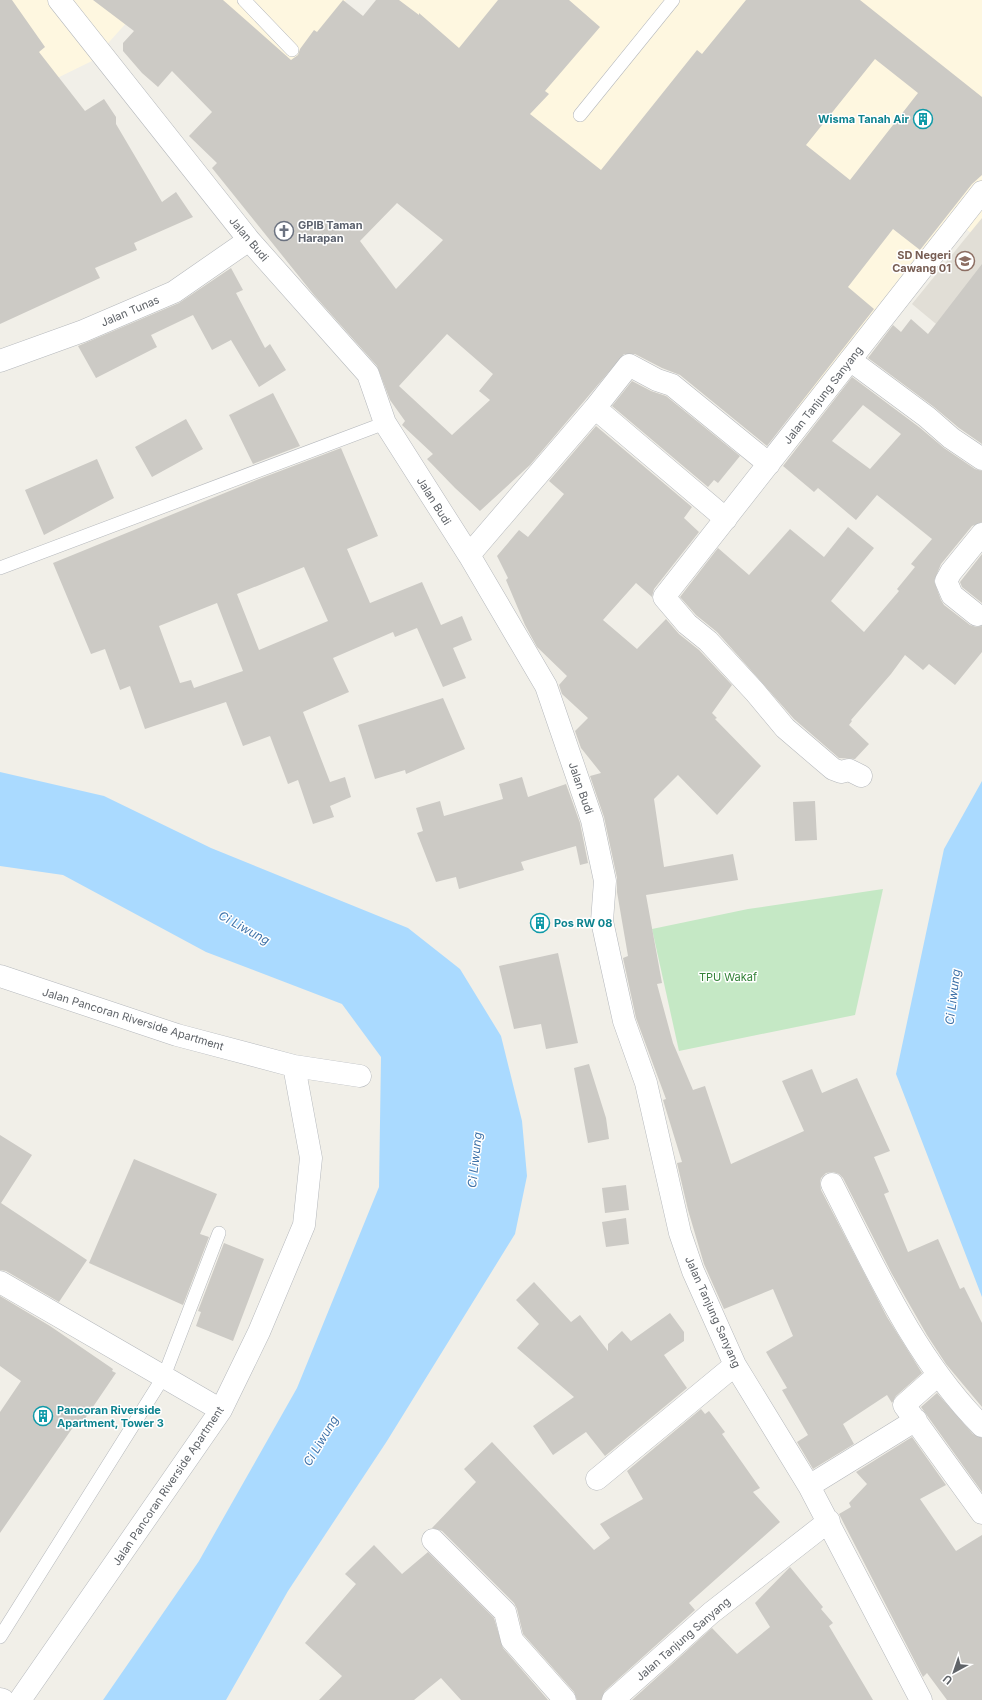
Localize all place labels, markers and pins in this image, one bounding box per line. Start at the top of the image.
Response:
building icon: Wisma Tanah Air [912,108,934,130]
place label: Wisma Tanah Air [818,112,910,126]
place label: GPIB Taman Harapan [298,218,363,245]
church icon: GPIB Taman Harapan [273,220,295,242]
place label: SD Negeri Cawang 01 [892,248,951,275]
school or university icon: SD Negeri Cawang 01 [954,250,976,272]
building icon: Pos RW 08 [529,912,551,934]
place label: Pos RW 08 [554,916,612,930]
place label: Pancoran Riverside Apartment, Tower 3 [57,1403,164,1430]
building icon: Pancoran Riverside Apartment, Tower 3 [32,1405,54,1427]

